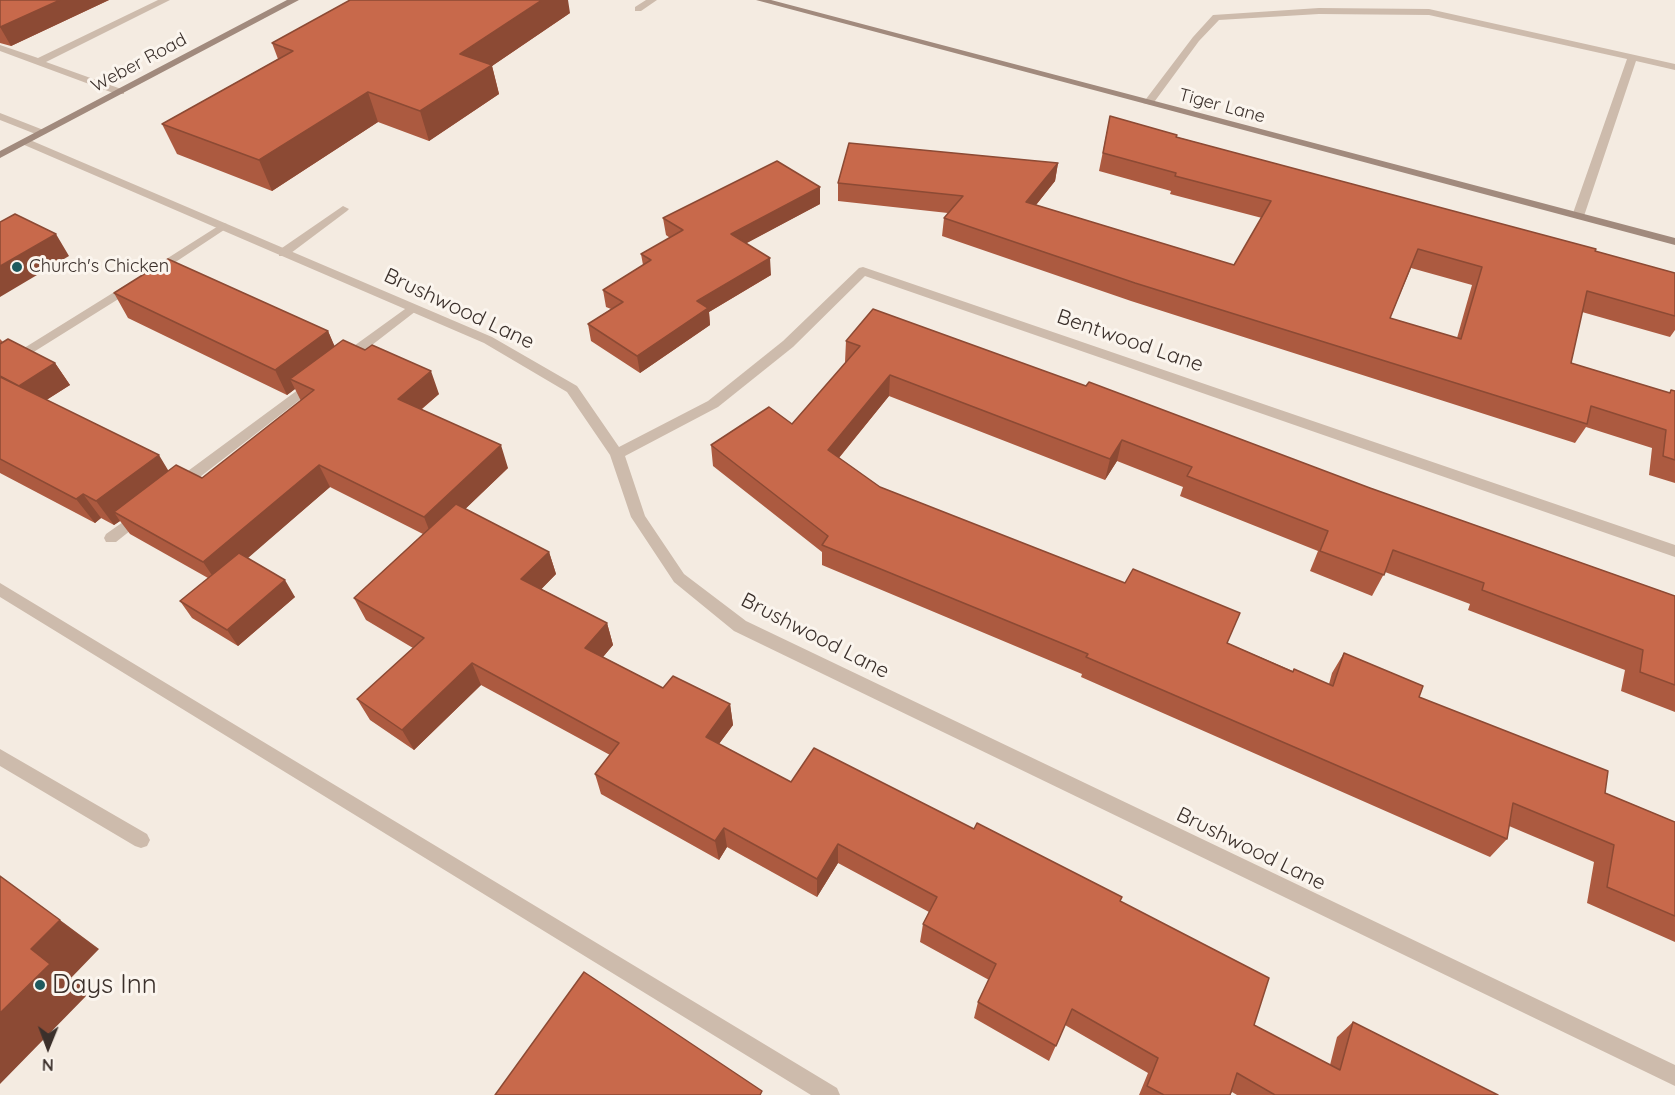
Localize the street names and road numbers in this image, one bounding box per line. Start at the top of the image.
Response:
street label: Weber Road [88,29,190,97]
street label: Tiger Lane [1176,84,1268,128]
street label: Brushwood Lane [380,263,538,355]
street label: Bentwood Lane [1054,304,1206,378]
street label: Brushwood Lane [737,588,893,684]
street label: Brushwood Lane [1172,802,1330,896]

